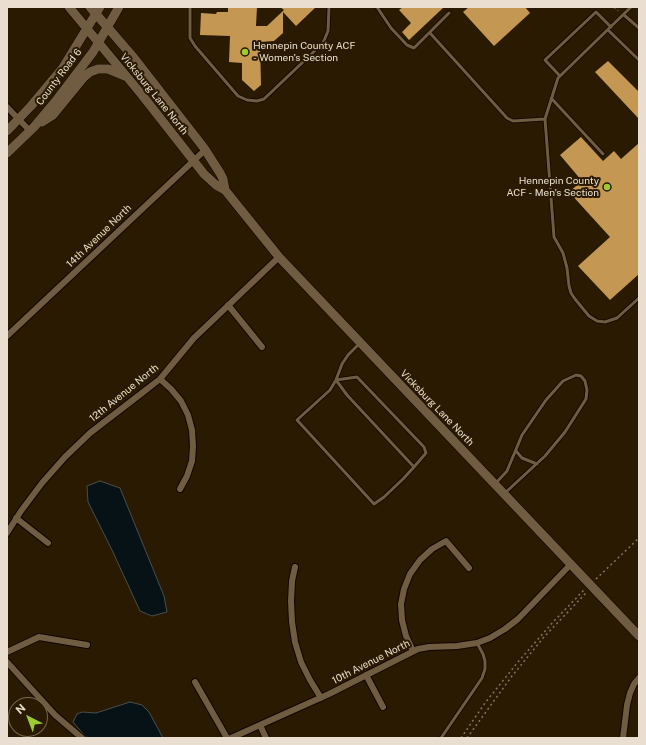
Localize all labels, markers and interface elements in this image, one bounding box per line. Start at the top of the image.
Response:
place label: Hennepin County ACF - Women's Section [253,40,355,64]
street label: County Road 6 [34,46,84,108]
marker: Hennepin County ACF - Women's Section [240,47,250,57]
street label: Vicksburg Lane North [118,51,190,137]
place label: Hennepin County ACF - Men's Section [507,175,599,198]
marker: Hennepin County ACF - Men's Section [602,182,612,192]
street label: 14th Avenue North [64,202,134,270]
street label: 12th Avenue North [87,361,161,425]
street label: Vicksburg Lane North [398,368,476,448]
street label: 10th Avenue North [330,637,412,687]
north arrow [8,697,48,737]
text: N [13,701,28,716]

